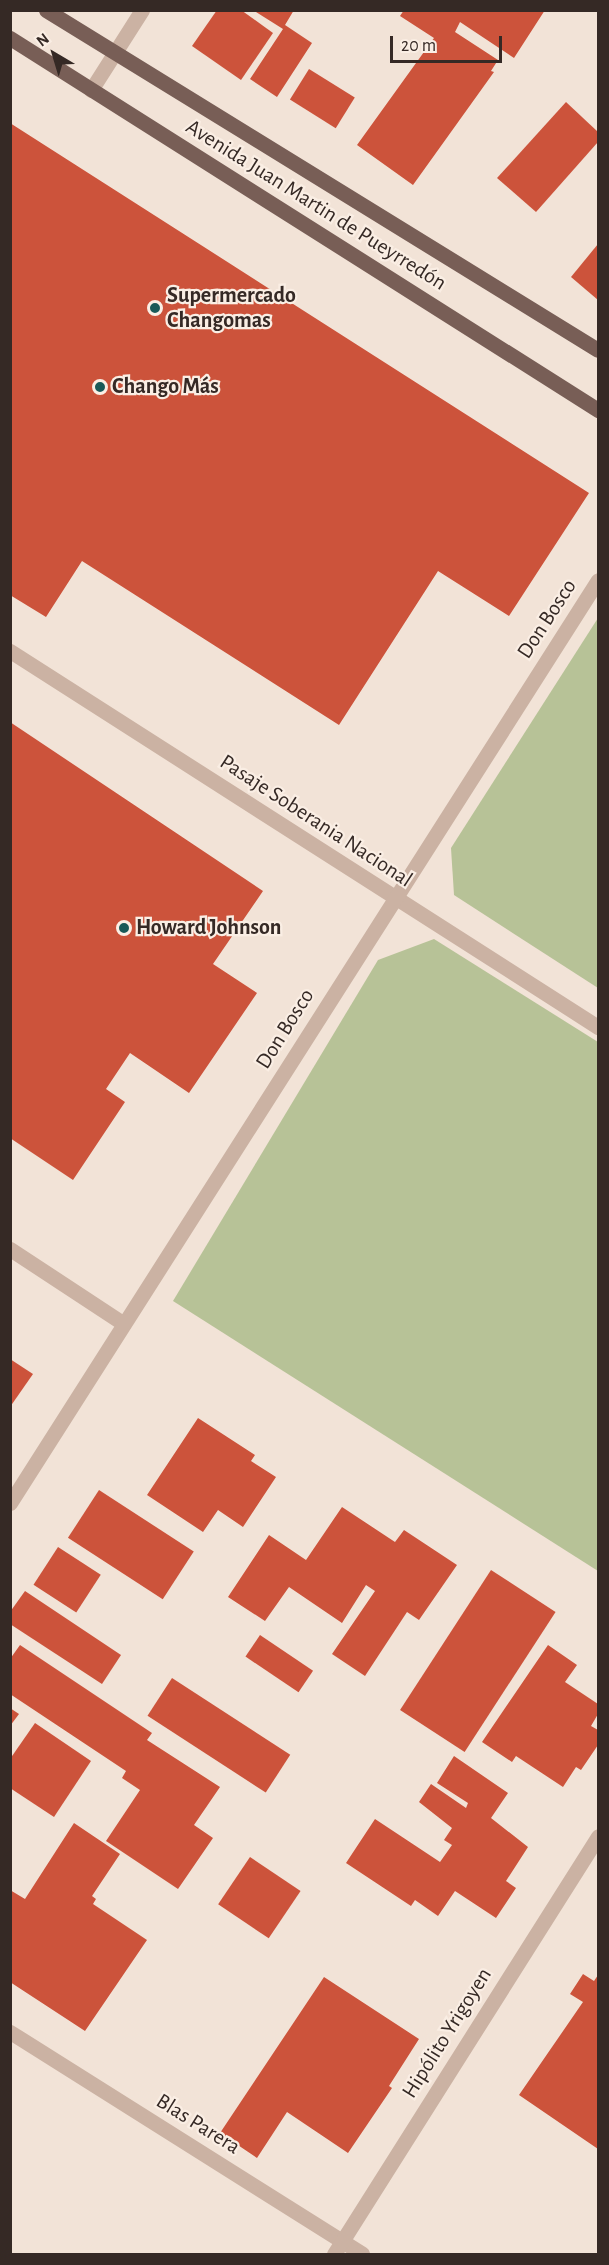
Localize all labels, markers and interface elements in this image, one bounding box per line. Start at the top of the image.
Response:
north arrow [24,24,84,84]
scale bar [393,24,506,62]
text: N [34,30,52,50]
text: 20 m [401,37,436,55]
street label: Avenida Juan Martin de Pueyrredón [181,114,451,296]
place label: Supermercado Changomas [167,282,296,334]
marker: Supermercado Changomas [148,301,162,315]
place label: Chango Más [112,374,219,400]
marker: Chango Más [93,380,107,394]
street label: Don Bosco [512,574,582,664]
street label: Pasaje Soberania Nacional [215,749,417,893]
place label: Howard Johnson [136,915,281,941]
marker: Howard Johnson [117,921,131,935]
street label: Don Bosco [250,984,320,1074]
street label: Hipólito Yrigoyen [396,1963,498,2103]
street label: Blas Parera [151,2088,245,2160]

